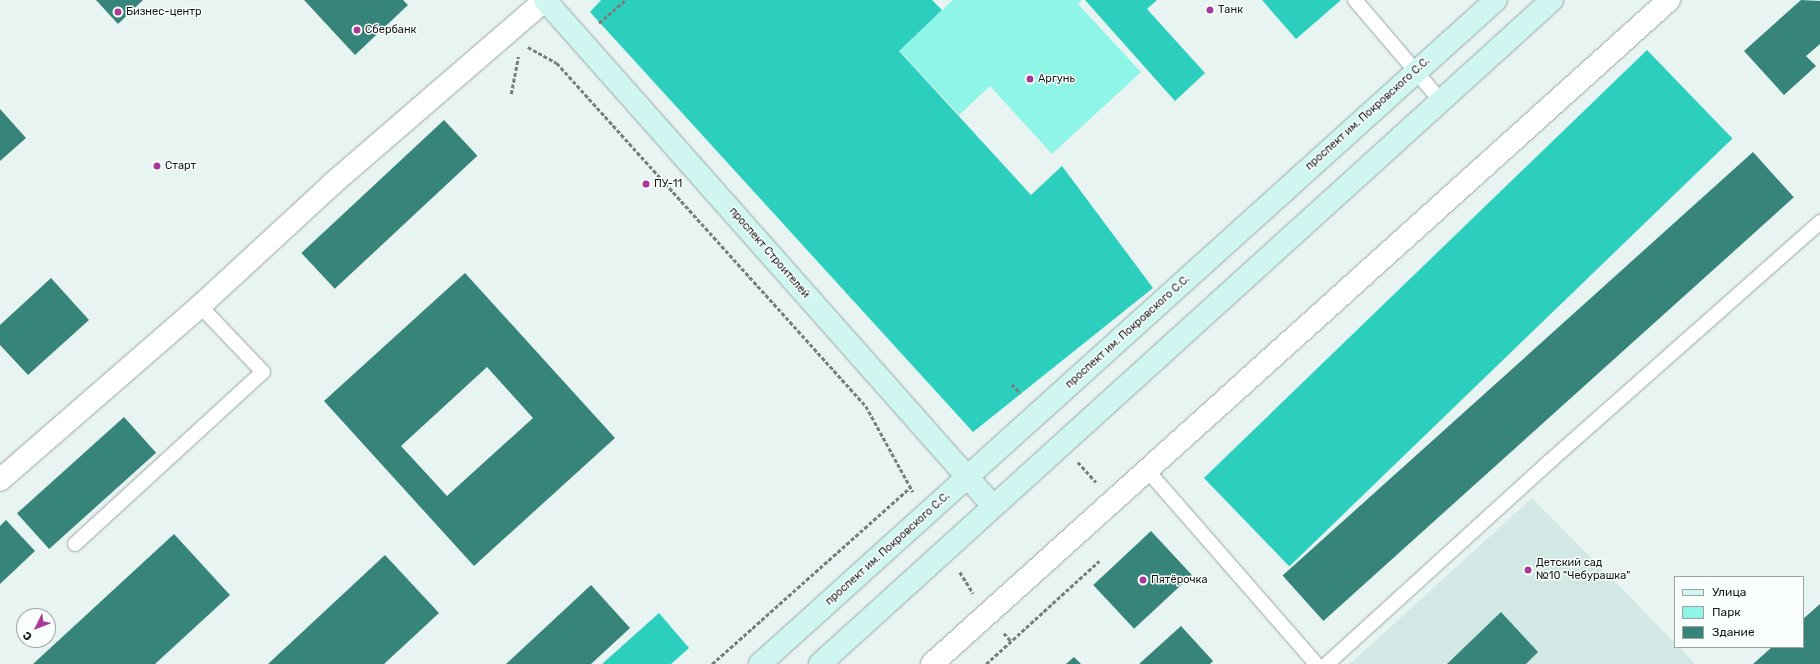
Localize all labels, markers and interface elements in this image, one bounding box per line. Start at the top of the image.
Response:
place label: Танк [1218,3,1243,17]
place label: Бизнес-центр [126,5,201,19]
marker: Танк [1205,5,1215,15]
marker: Бизнес-центр [113,7,123,17]
place label: Сбербанк [365,23,416,37]
marker: Сбербанк [352,25,362,35]
street label: проспект им. Покровского С.С. [1303,55,1433,173]
place label: Аргунь [1038,72,1075,86]
marker: Аргунь [1025,74,1035,84]
place label: Старт [165,159,196,173]
marker: Старт [152,161,162,171]
place label: ПУ-11 [654,177,682,191]
marker: ПУ-11 [641,179,651,189]
street label: проспект Строителей [726,205,812,301]
street label: проспект им. Покровского С.С. [1063,273,1193,391]
street label: проспект им. Покровского С.С. [823,490,953,608]
place label: Детский сад №10 "Чебурашка" [1536,557,1630,583]
marker: Детский сад №10 "Чебурашка" [1523,565,1533,575]
place label: Пятёрочка [1151,573,1208,587]
marker: Пятёрочка [1138,575,1148,585]
legend [1674,576,1804,648]
text: Улица [1712,585,1746,599]
text: Парк [1712,605,1741,619]
north arrow [16,608,56,648]
text: Здание [1712,625,1755,639]
text: С [20,629,35,643]

